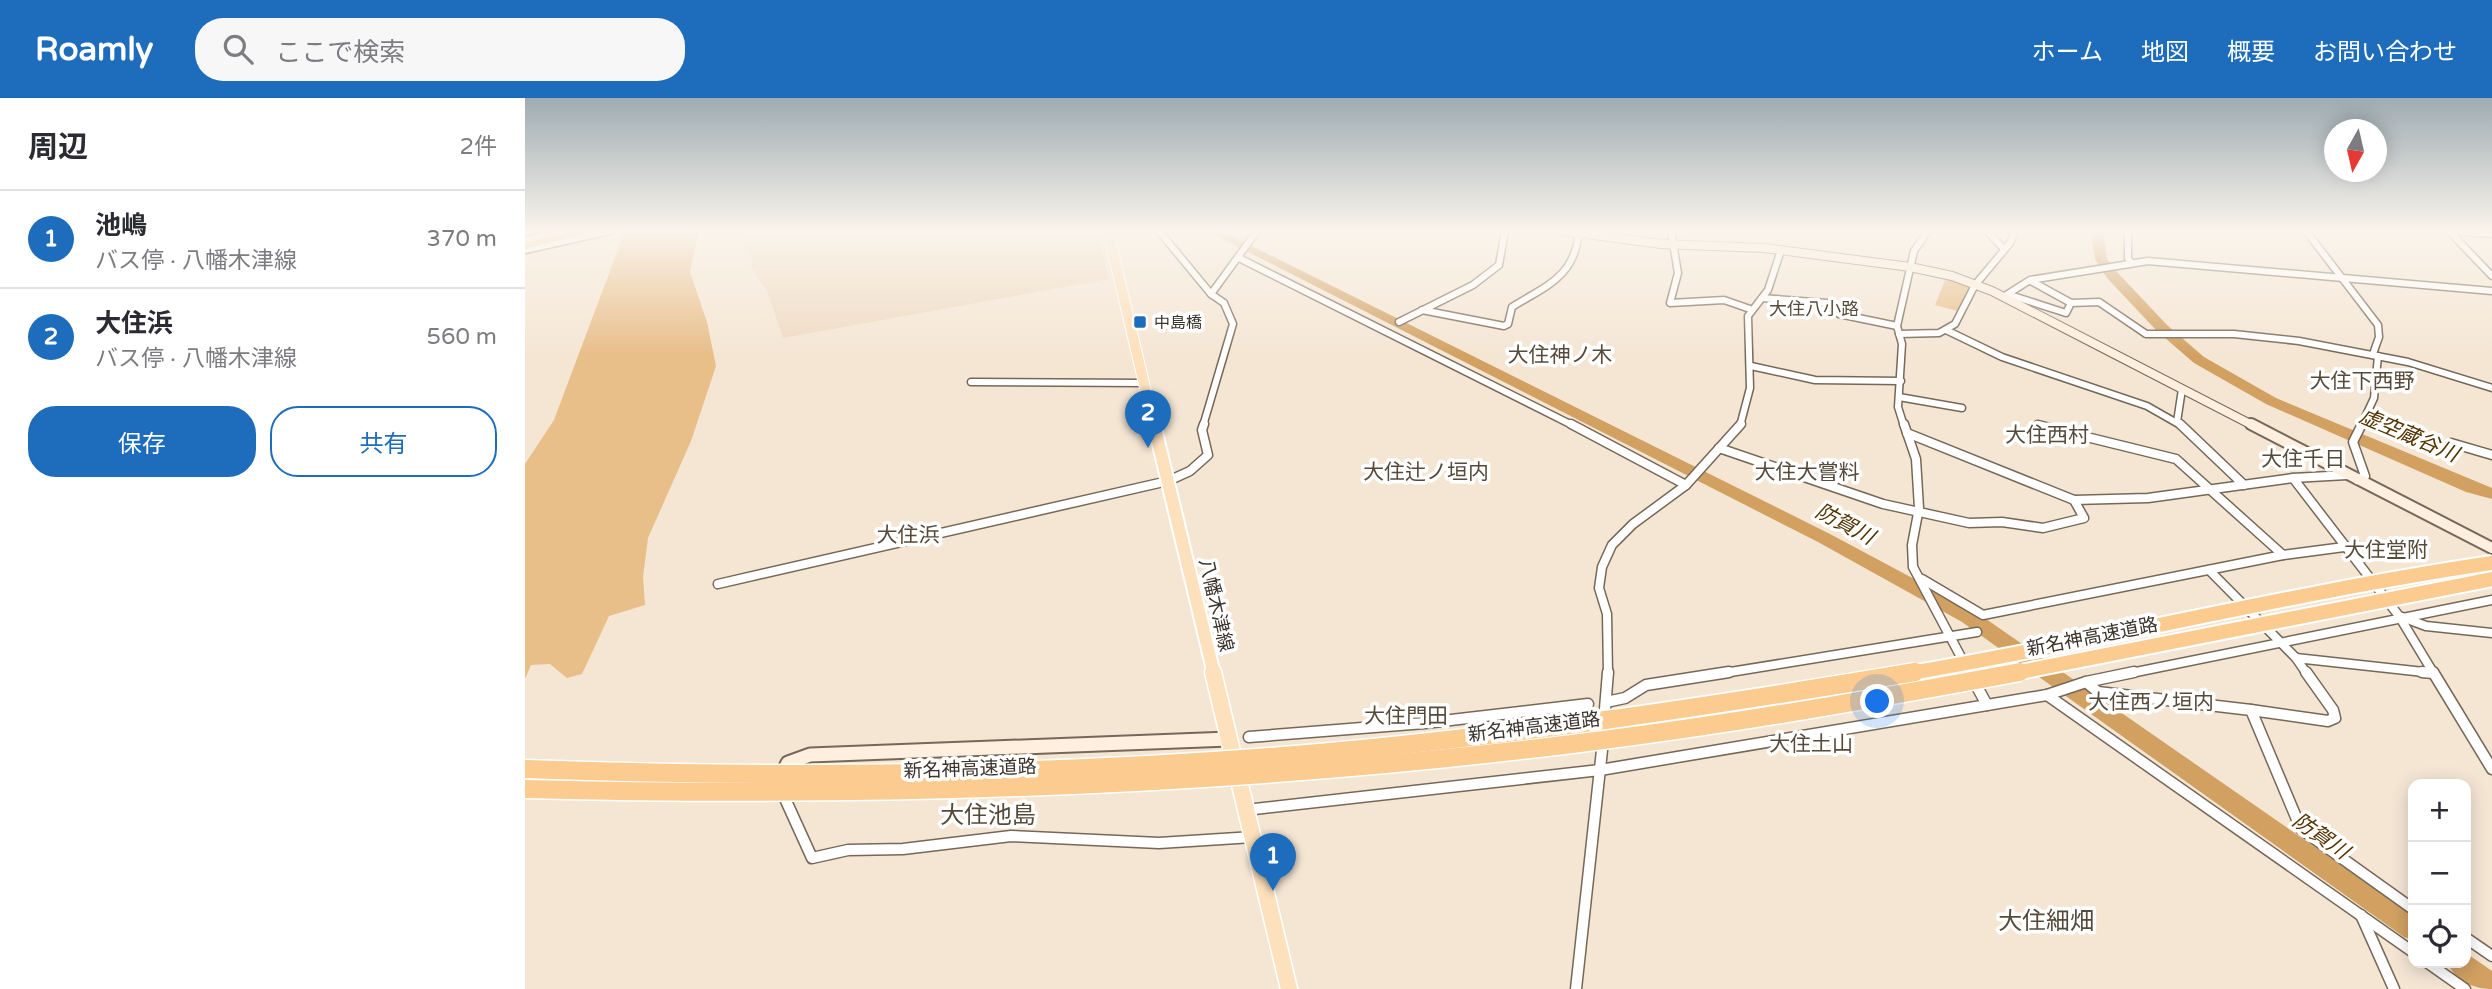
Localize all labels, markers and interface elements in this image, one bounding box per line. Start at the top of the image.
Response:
search box [195,18,685,81]
text: Roamly [35,30,153,69]
icon: search [219,30,257,68]
text: ここで検索 [275,37,405,68]
text: ホーム [2032,38,2103,67]
text: 地図 [2141,38,2189,67]
text: 概要 [2227,38,2275,67]
text: お問い合わせ [2313,38,2457,67]
north arrow [2324,119,2387,182]
text: 周辺 [28,129,88,166]
text: 2件 [460,133,497,161]
text: 池嶋 [95,210,147,241]
text: 1 [44,225,58,253]
text: 370 m [427,225,497,253]
text: バス停 · 八幡木津線 [95,247,297,275]
district label: 大住八小路 [1769,298,1859,320]
text: 大住浜 [95,308,173,339]
place label: 中島橋 [1154,313,1202,333]
marker: 中島橋 [1132,314,1148,330]
text: 2 [44,323,58,351]
text: 560 m [427,323,497,351]
district label: 大住神ノ木 [1508,343,1613,368]
text: バス停 · 八幡木津線 [95,345,297,373]
district label: 大住下西野 [2310,369,2415,394]
pin: 2 [1125,390,1171,448]
water label: 虚空蔵谷川 [2356,403,2464,468]
button: 保存 [28,406,256,477]
button: 共有 [270,406,497,477]
district label: 大住西村 [2005,423,2089,448]
district label: 大住千日 [2261,447,2345,472]
district label: 大住辻ノ垣内 [1363,460,1489,485]
district label: 大住大嘗料 [1755,460,1860,485]
water label: 防賀川 [1811,499,1880,551]
district label: 大住浜 [877,523,940,548]
district label: 大住堂附 [2344,538,2428,563]
street label: 八幡木津線 [1195,556,1237,654]
street label: 新名神高速道路 [2025,613,2160,660]
your location [1860,684,1894,718]
district label: 大住西ノ垣内 [2088,690,2214,715]
district label: 大住門田 [1364,704,1448,729]
street label: 新名神高速道路 [1467,708,1601,746]
district label: 大住土山 [1769,732,1853,757]
street label: 新名神高速道路 [903,756,1037,782]
map controls [2408,779,2471,968]
button: + [2408,779,2471,842]
district label: 大住池島 [940,801,1036,830]
water label: 防賀川 [2288,808,2355,866]
pin: 1 [1250,833,1296,891]
button: − [2408,842,2471,905]
button: locate [2408,905,2471,968]
district label: 大住細畑 [1998,907,2094,936]

